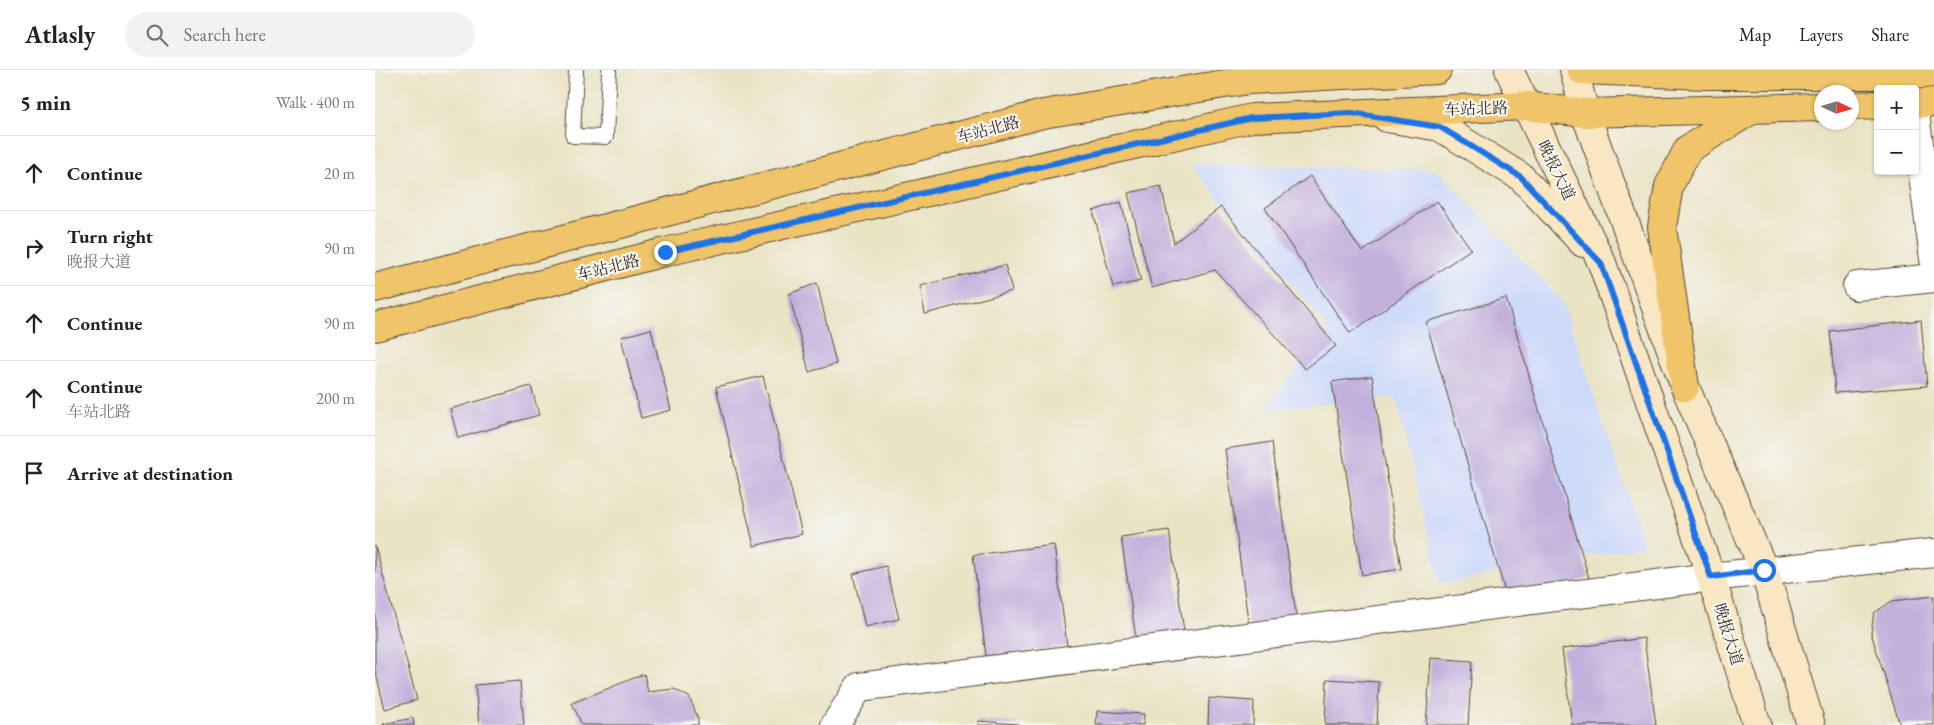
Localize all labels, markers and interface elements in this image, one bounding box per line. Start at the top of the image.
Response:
search box [125,12,475,57]
text: Atlasly [25,19,95,50]
icon: search [143,21,171,49]
text: Search here [183,22,266,47]
text: Map [1739,23,1771,46]
text: Layers [1799,23,1843,46]
text: Share [1871,23,1909,46]
north arrow [1814,85,1859,130]
map controls [1874,85,1919,175]
button: + [1874,85,1919,130]
text: 5 min [20,89,71,116]
text: Walk · 400 m [276,92,355,113]
street label: 车站北路 [1444,97,1508,120]
street label: 车站北路 [954,111,1022,148]
button: − [1874,130,1919,175]
street label: 晚报大道 [1533,137,1580,204]
icon: ahead [20,159,48,187]
text: Continue [67,161,142,186]
text: 20 m [324,163,355,184]
text: Turn right [67,224,153,249]
icon: right [20,234,48,262]
text: 90 m [324,238,355,259]
route end [654,241,677,264]
street label: 车站北路 [575,250,642,285]
text: 晚报大道 [67,251,131,272]
icon: ahead [20,309,48,337]
text: Continue [67,311,142,336]
text: 90 m [324,313,355,334]
text: Continue [67,374,142,399]
icon: ahead [20,384,48,412]
text: 200 m [316,388,355,409]
text: 车站北路 [67,401,131,422]
icon: arrive [20,459,48,487]
text: Arrive at destination [67,461,233,486]
route start [1753,559,1776,582]
street label: 晚报大道 [1709,600,1748,668]

